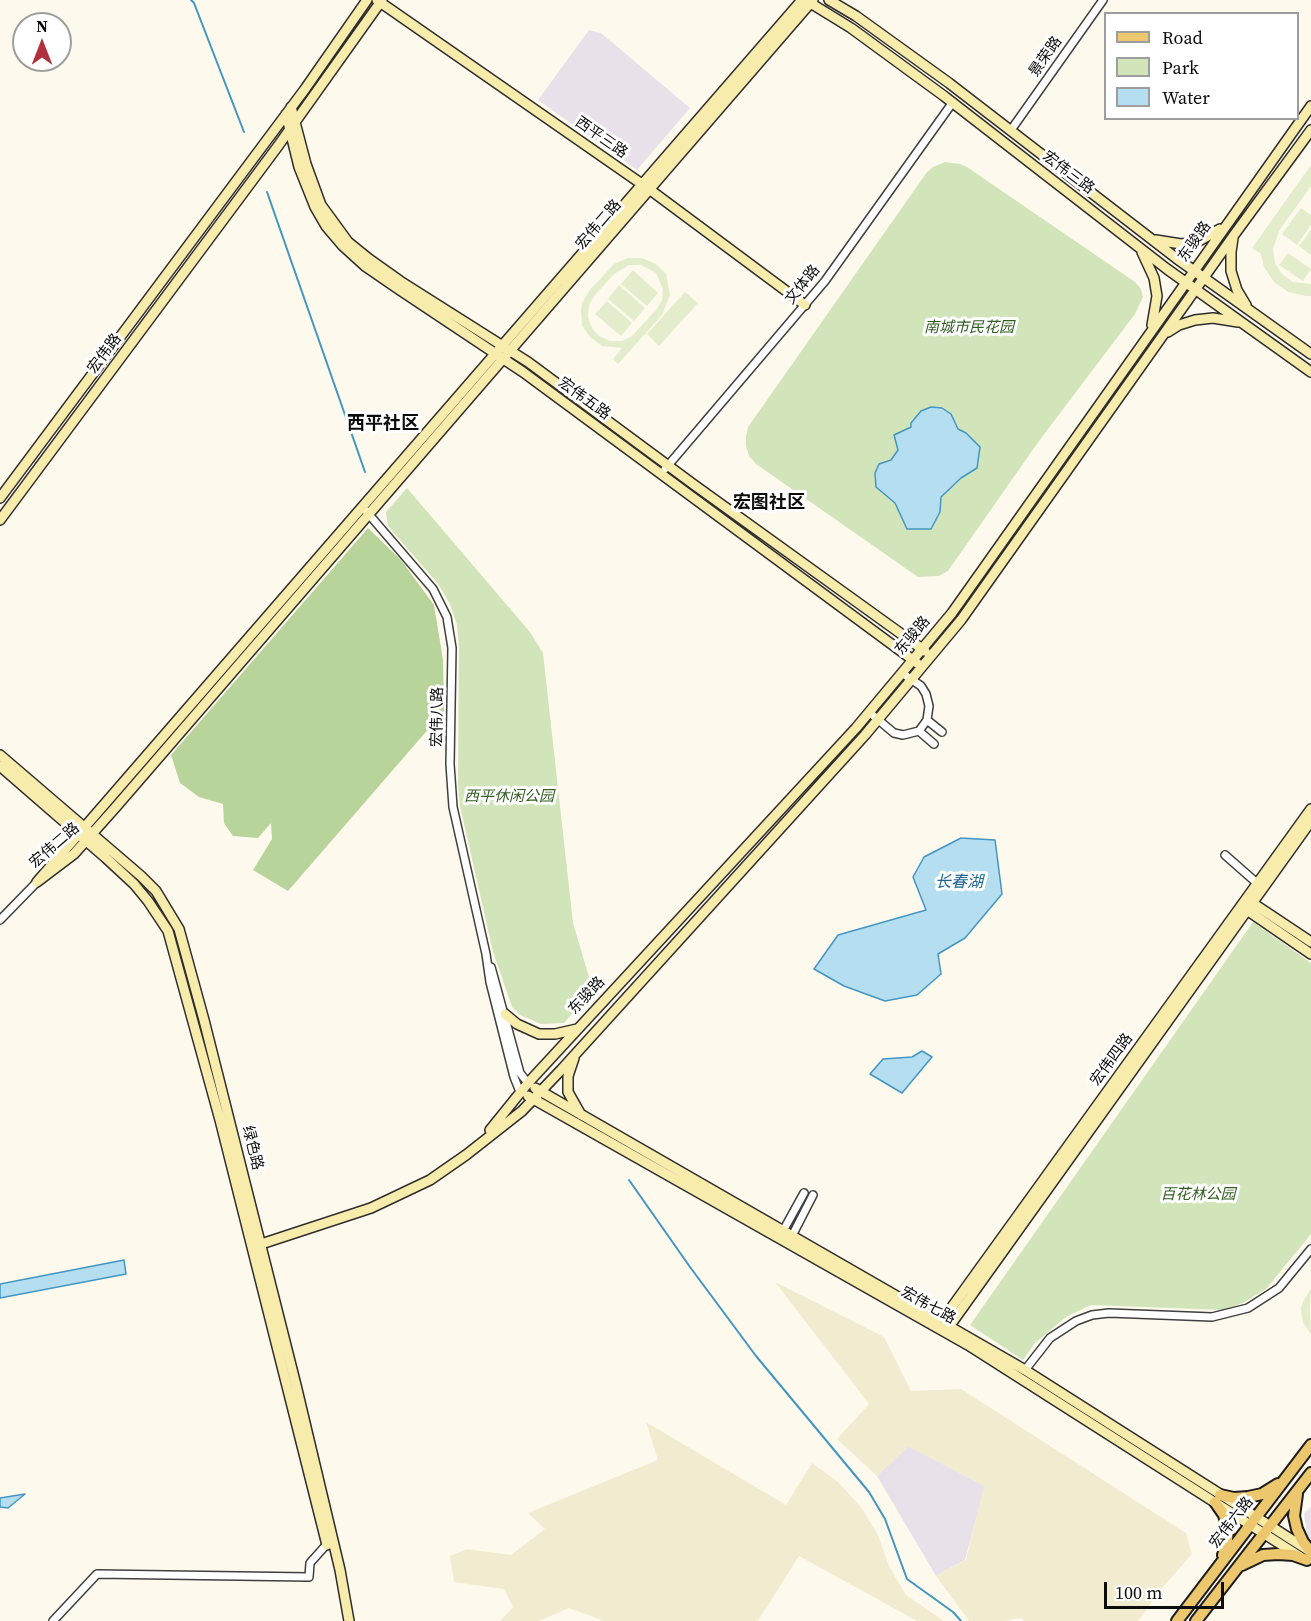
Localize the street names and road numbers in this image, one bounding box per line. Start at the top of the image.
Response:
street label: 景荣路 [1026,33,1066,81]
street label: 西平三路 [571,113,631,163]
street label: 宏伟三路 [1039,148,1097,198]
street label: 宏伟二路 [573,196,625,254]
street label: 东骏路 [1175,218,1215,266]
street label: 文体路 [782,262,824,308]
street label: 宏伟路 [84,331,126,377]
street label: 宏伟五路 [554,374,614,424]
street label: 东骏路 [892,613,934,659]
street label: 宏伟八路 [428,687,448,747]
street label: 宏伟二路 [26,820,84,872]
street label: 东骏路 [565,973,609,1019]
street label: 宏伟四路 [1087,1030,1137,1090]
street label: 绿色路 [238,1124,266,1172]
street label: 宏伟七路 [897,1284,959,1328]
street label: 宏伟六路 [1206,1494,1258,1552]

